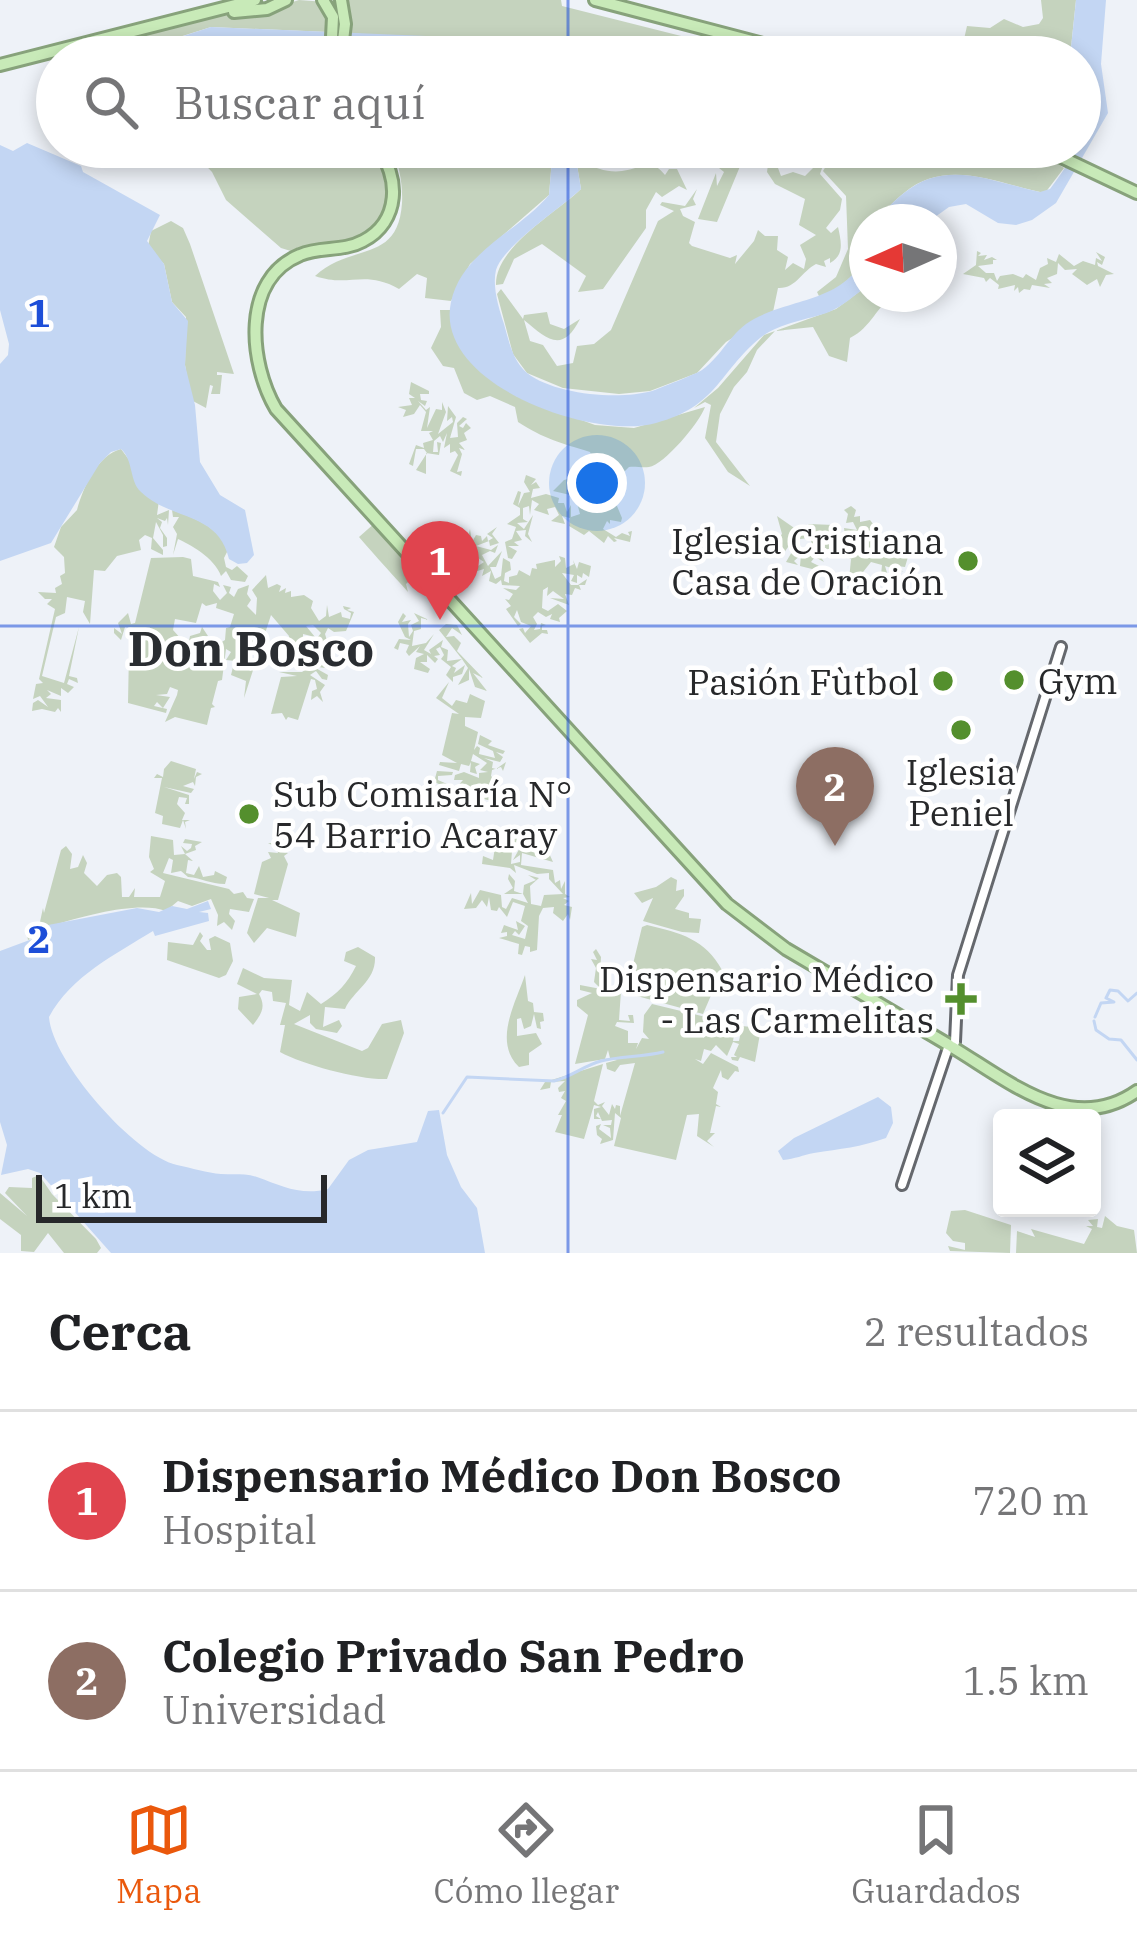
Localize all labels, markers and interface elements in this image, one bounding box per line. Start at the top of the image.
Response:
search box [36,36,1101,168]
icon: search [78,69,144,135]
text: Buscar aquí [174,73,425,131]
north arrow [849,204,957,312]
text: 1 [27,287,51,338]
your location [567,453,627,513]
place label: Iglesia Cristiana Casa de Oración [671,517,944,605]
pin: 1 [401,521,479,620]
marker: Iglesia Cristiana Casa de Oración [955,548,981,574]
district label: Don Bosco [128,617,374,679]
place label: Gym [1038,657,1118,704]
place label: Pasión Fùtbol [687,658,919,705]
marker: Gym [1001,667,1027,693]
marker: Pasión Fùtbol [930,668,956,694]
marker: Iglesia Peniel [948,717,974,743]
pin: 2 [796,747,874,846]
place label: Iglesia Peniel [906,748,1016,836]
place label: Sub Comisaría N° 54 Barrio Acaray [273,770,573,858]
marker: Sub Comisaría N° 54 Barrio Acaray [236,801,262,827]
text: 2 [27,913,51,964]
place label: Dispensario Médico - Las Carmelitas [599,955,934,1043]
marker: Dispensario Médico - Las Carmelitas [945,983,977,1015]
map controls [993,1109,1101,1217]
button: layers [993,1109,1101,1217]
scale bar [36,1169,327,1222]
text: 1 km [54,1174,132,1217]
text: Cerca [48,1298,192,1364]
text: 2 resultados [864,1306,1089,1357]
text: Dispensario Médico Don Bosco [162,1446,842,1504]
text: 1 [75,1475,99,1526]
text: 720 m [973,1475,1089,1526]
text: Hospital [162,1504,317,1555]
text: Colegio Privado San Pedro [162,1626,745,1684]
text: 2 [75,1655,99,1706]
text: 1.5 km [963,1655,1089,1706]
text: Universidad [162,1684,387,1735]
tab: Mapa [116,1797,201,1912]
tab: Cómo llegar [434,1797,619,1912]
tab: Guardados [851,1797,1021,1912]

